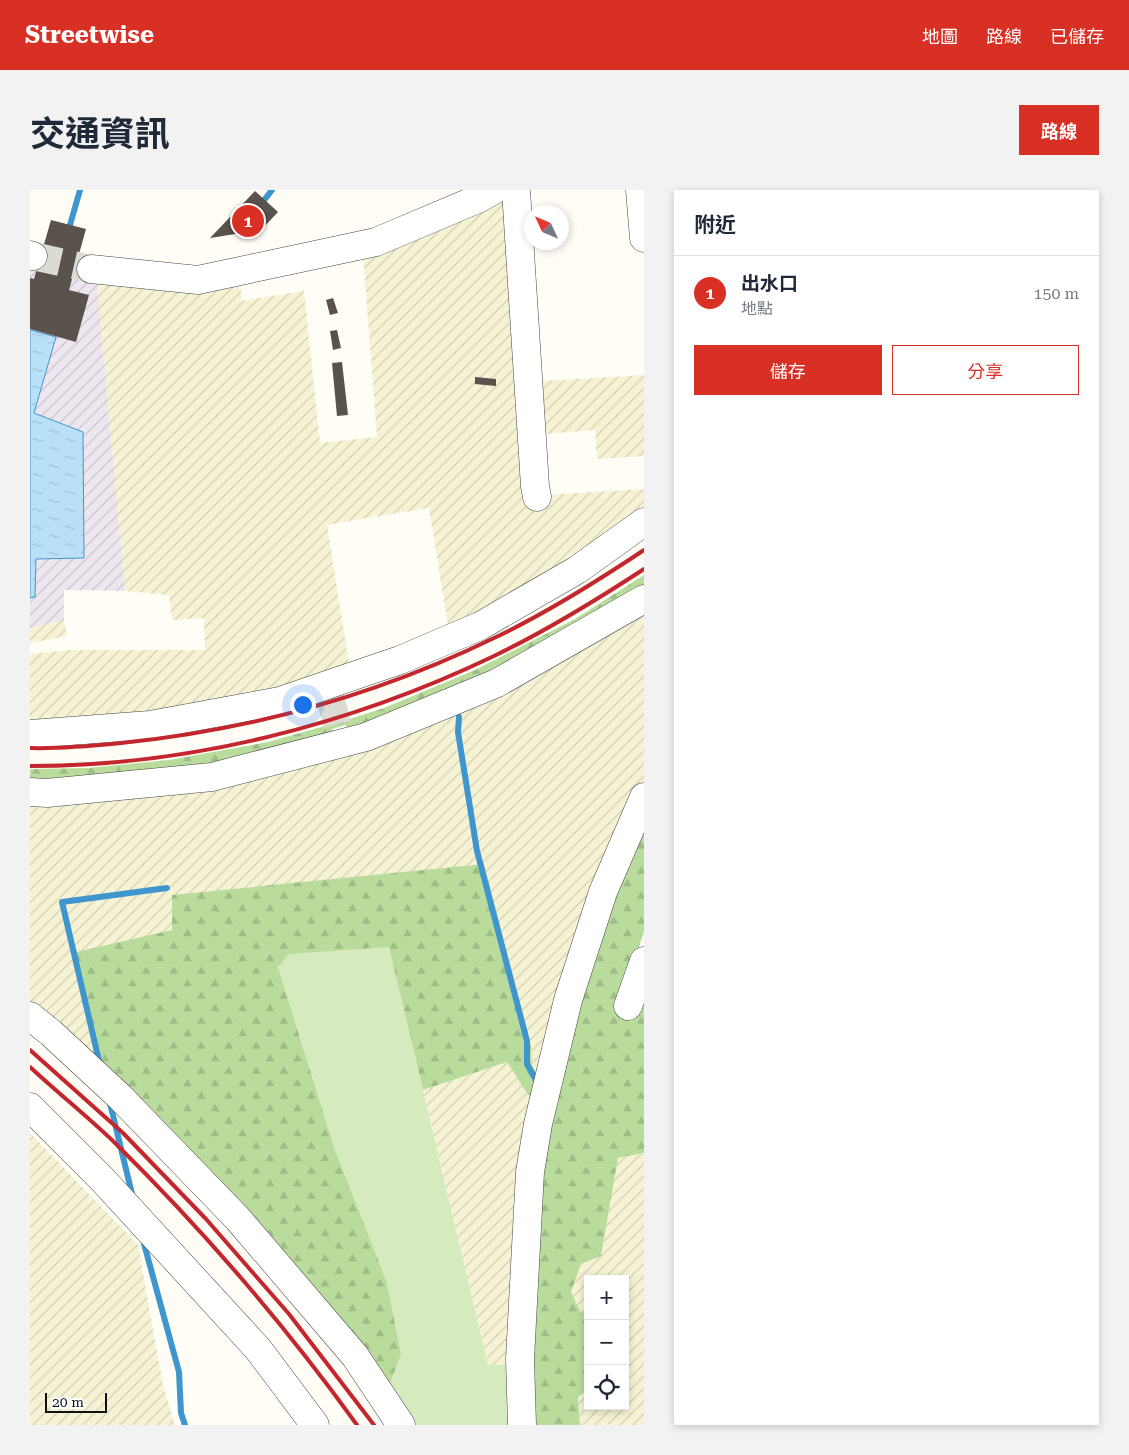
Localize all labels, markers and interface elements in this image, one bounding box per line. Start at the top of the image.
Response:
text: Streetwise [25,21,154,49]
text: 地圖 [922,26,958,47]
text: 路線 [986,26,1022,47]
text: 已儲存 [1050,26,1104,47]
button: 路線 [1019,105,1099,155]
text: 交通資訊 [30,114,170,155]
pin: 1 [232,202,264,240]
north arrow [524,205,569,250]
text: 附近 [694,213,736,237]
text: 出水口 [741,272,798,295]
text: 1 [706,284,714,303]
text: 150 m [1033,284,1079,303]
text: 地點 [741,299,773,318]
button: 儲存 [694,345,882,395]
button: 分享 [892,345,1079,395]
your location [290,692,316,718]
map controls [584,1275,629,1410]
button: + [584,1275,629,1320]
button: − [584,1320,629,1365]
button: locate [584,1365,629,1410]
scale bar [45,1390,108,1413]
text: 20 m [52,1394,84,1410]

